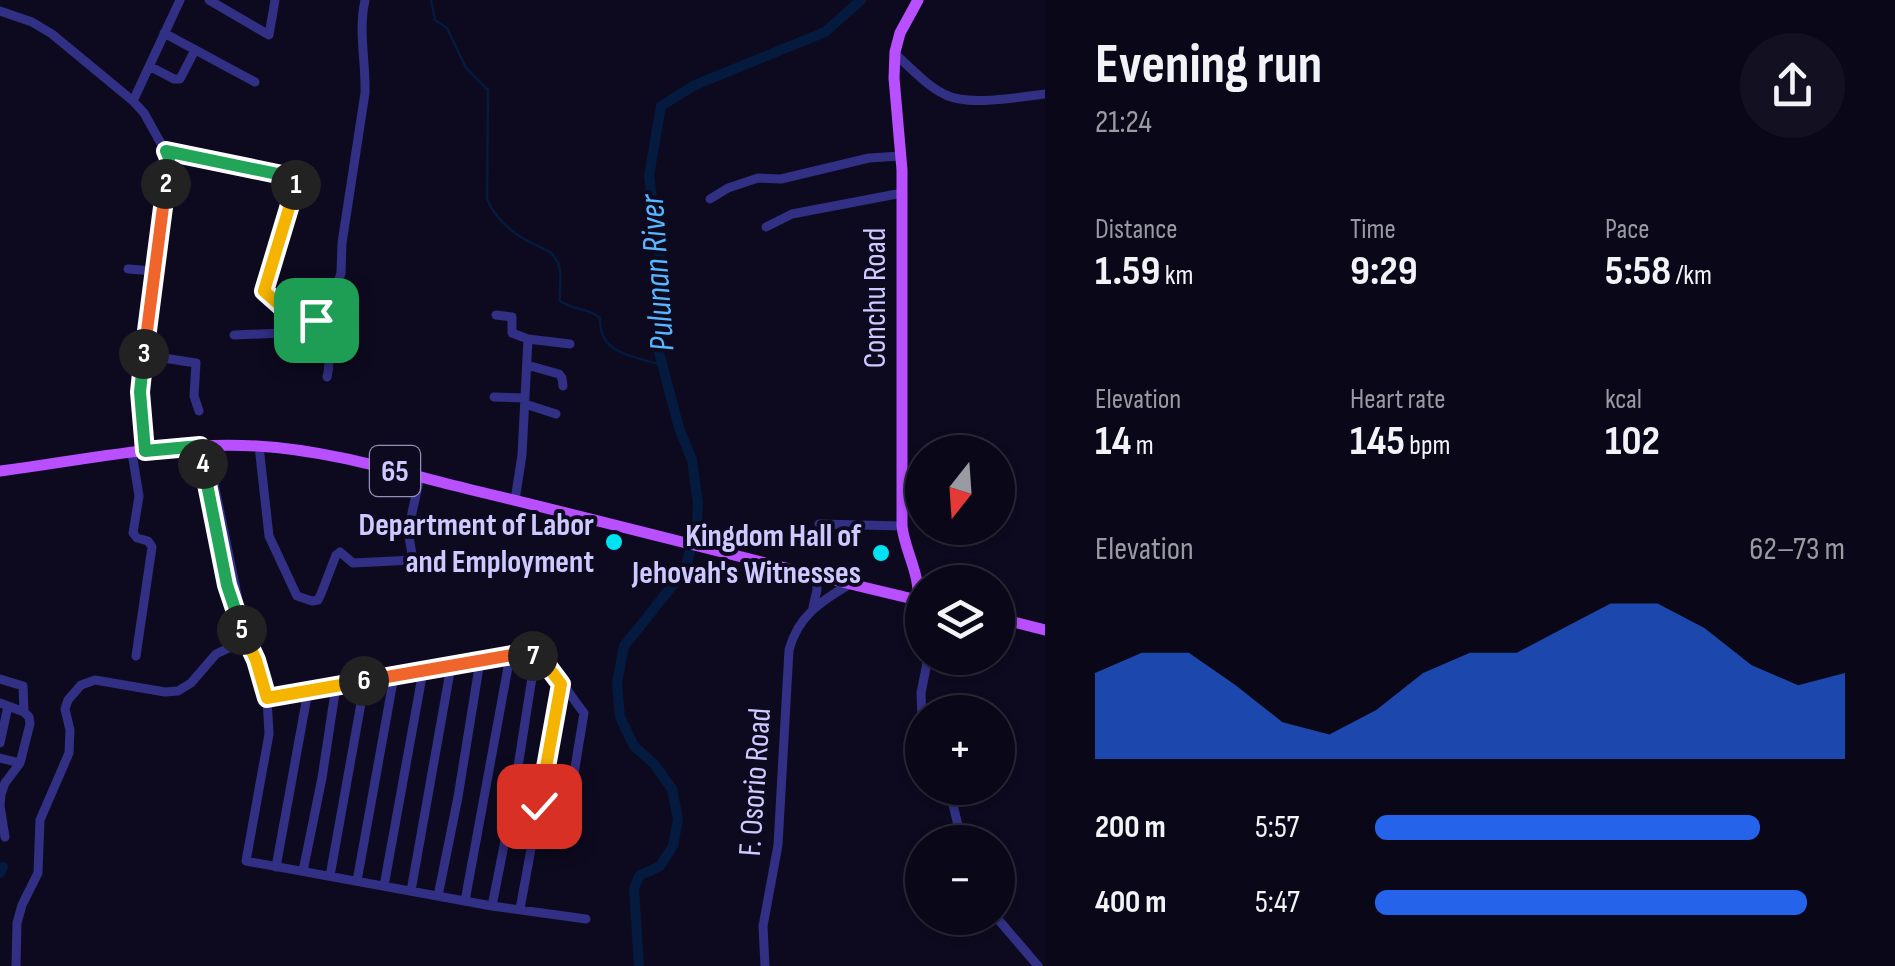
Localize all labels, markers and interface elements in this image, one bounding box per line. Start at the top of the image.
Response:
text: Evening run [1095,32,1322,99]
button: share [1740,33,1845,138]
text: 21:24 [1095,103,1152,142]
pin: 2 [141,159,191,209]
pin: 1 [271,160,321,210]
text: 2 [160,167,172,200]
text: 1 [291,168,301,201]
water label: Pulunan River [630,192,684,353]
text: Distance [1095,213,1178,246]
text: Time [1350,213,1396,246]
text: Pace [1605,213,1650,246]
street label: Conchu Road [856,228,895,368]
text: 1.59 [1095,246,1160,297]
text: 9:29 [1350,246,1418,297]
text: 5:58 [1605,246,1671,297]
text: km [1160,259,1194,292]
text: /km [1671,259,1712,292]
pin [274,278,359,363]
icon: arrive [289,293,344,348]
pin: 3 [119,329,169,379]
text: 3 [138,337,150,370]
text: Elevation [1095,383,1181,416]
text: Heart rate [1350,383,1446,416]
text: kcal [1605,383,1642,416]
text: 14 [1095,416,1131,467]
text: 145 [1350,416,1405,467]
text: 102 [1605,416,1660,467]
text: m [1131,429,1154,462]
text: bpm [1405,429,1450,462]
north arrow [905,435,1015,545]
map controls [905,435,1015,935]
pin: 4 [178,439,228,489]
road number: 65 [370,446,420,496]
text: 4 [196,447,210,480]
place label: Department of Labor and Employment [359,506,594,582]
place label: Kingdom Hall of Jehovah's Witnesses [631,517,862,593]
text: Elevation [1095,530,1194,569]
text: 62–73 m [1749,530,1845,569]
marker: Department of Labor and Employment [603,531,625,553]
marker: Kingdom Hall of Jehovah's Witnesses [870,542,892,564]
button: layers [905,565,1015,675]
pin: 5 [217,605,267,655]
text: 5 [236,613,248,646]
pin: 7 [508,631,558,681]
text: 7 [527,639,539,672]
pin: 6 [339,656,389,706]
text: 6 [357,664,371,697]
button: + [905,695,1015,805]
street label: F. Osorio Road [731,707,780,857]
pin [497,764,582,849]
icon: check [512,779,567,834]
text: 200 m [1095,808,1166,847]
text: 5:57 [1255,808,1299,847]
button: − [905,825,1015,935]
text: 400 m [1095,883,1167,922]
text: 5:47 [1255,883,1300,922]

